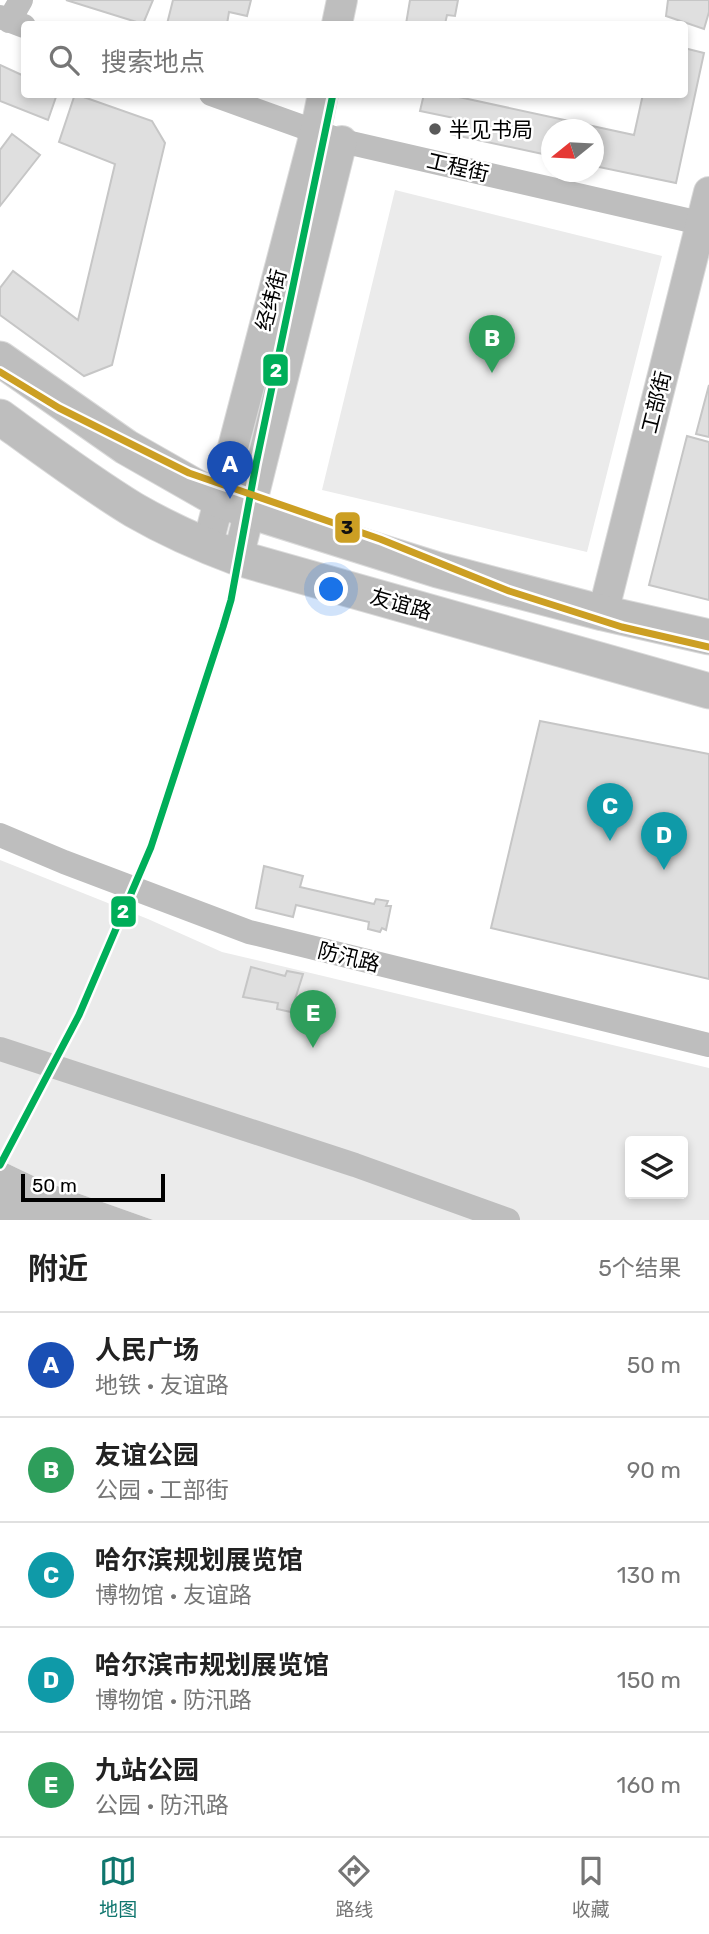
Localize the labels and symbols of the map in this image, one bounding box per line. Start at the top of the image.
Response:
place label: 半见书局 [449,117,533,142]
north arrow [541,119,604,182]
marker: 半见书局 [427,121,443,137]
street label: 工程街 [424,148,492,186]
street label: 经纬街 [251,266,291,334]
pin: B [469,315,515,373]
line badge: 2 [262,353,289,387]
text: 2 [270,359,282,382]
street label: 工部街 [636,368,676,436]
pin: A [207,441,253,499]
line badge: 3 [334,511,361,544]
text: 3 [341,516,353,539]
your location [314,572,348,606]
street label: 友谊路 [367,583,435,625]
pin: C [587,783,633,841]
pin: D [641,812,687,870]
line badge: 2 [110,895,137,928]
text: 2 [117,900,129,923]
street label: 防汛路 [315,937,383,977]
pin: E [290,990,336,1048]
scale bar [21,1171,164,1203]

